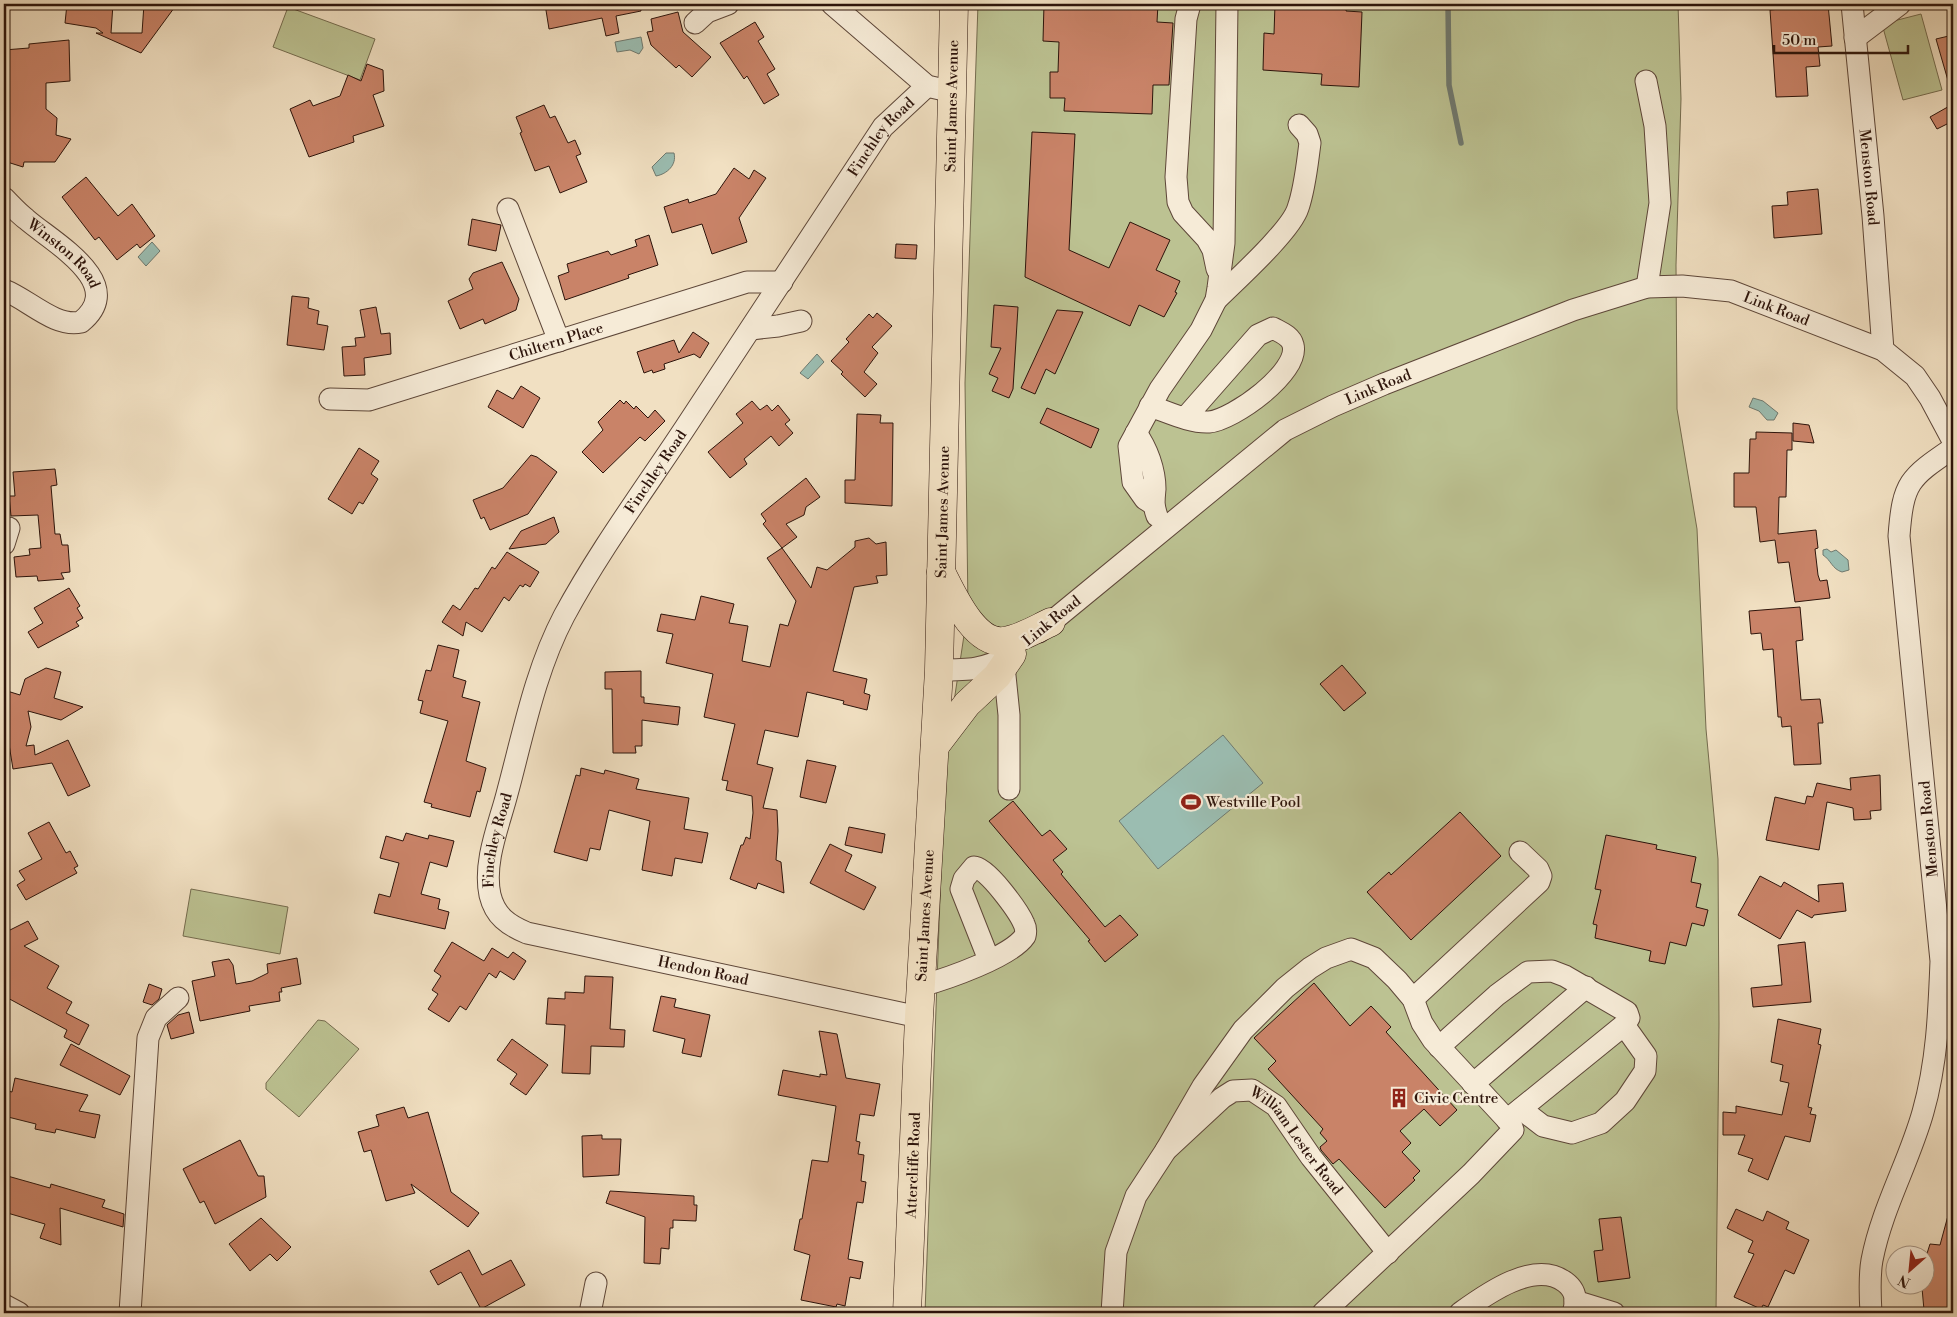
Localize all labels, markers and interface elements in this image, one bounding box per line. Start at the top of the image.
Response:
scale bar [1774,22,1908,54]
text: 50 m [1782,31,1816,50]
street label: Saint James Avenue [941,40,963,172]
street label: Finchley Road [843,93,919,180]
street label: Menston Road [1855,128,1883,227]
street label: Winston Road [23,214,105,291]
street label: Link Road [1741,287,1813,330]
street label: Chiltern Place [507,318,606,365]
street label: Link Road [1342,365,1414,409]
street label: Finchley Road [620,426,691,517]
street label: Saint James Avenue [932,445,954,578]
street label: Link Road [1019,591,1085,650]
street label: Menston Road [1915,779,1943,878]
street label: Finchley Road [479,790,517,889]
sports icon: Westville Pool [1180,791,1202,813]
place label: Westville Pool [1205,793,1301,812]
street label: Saint James Avenue [912,849,938,982]
street label: Hendon Road [656,952,751,990]
street label: William Lester Road [1245,1081,1347,1199]
building icon: Civic Centre [1388,1087,1410,1109]
place label: Civic Centre [1414,1089,1498,1108]
street label: Attercliffe Road [901,1111,925,1220]
north arrow [1884,1244,1934,1294]
text: N [1896,1270,1914,1291]

